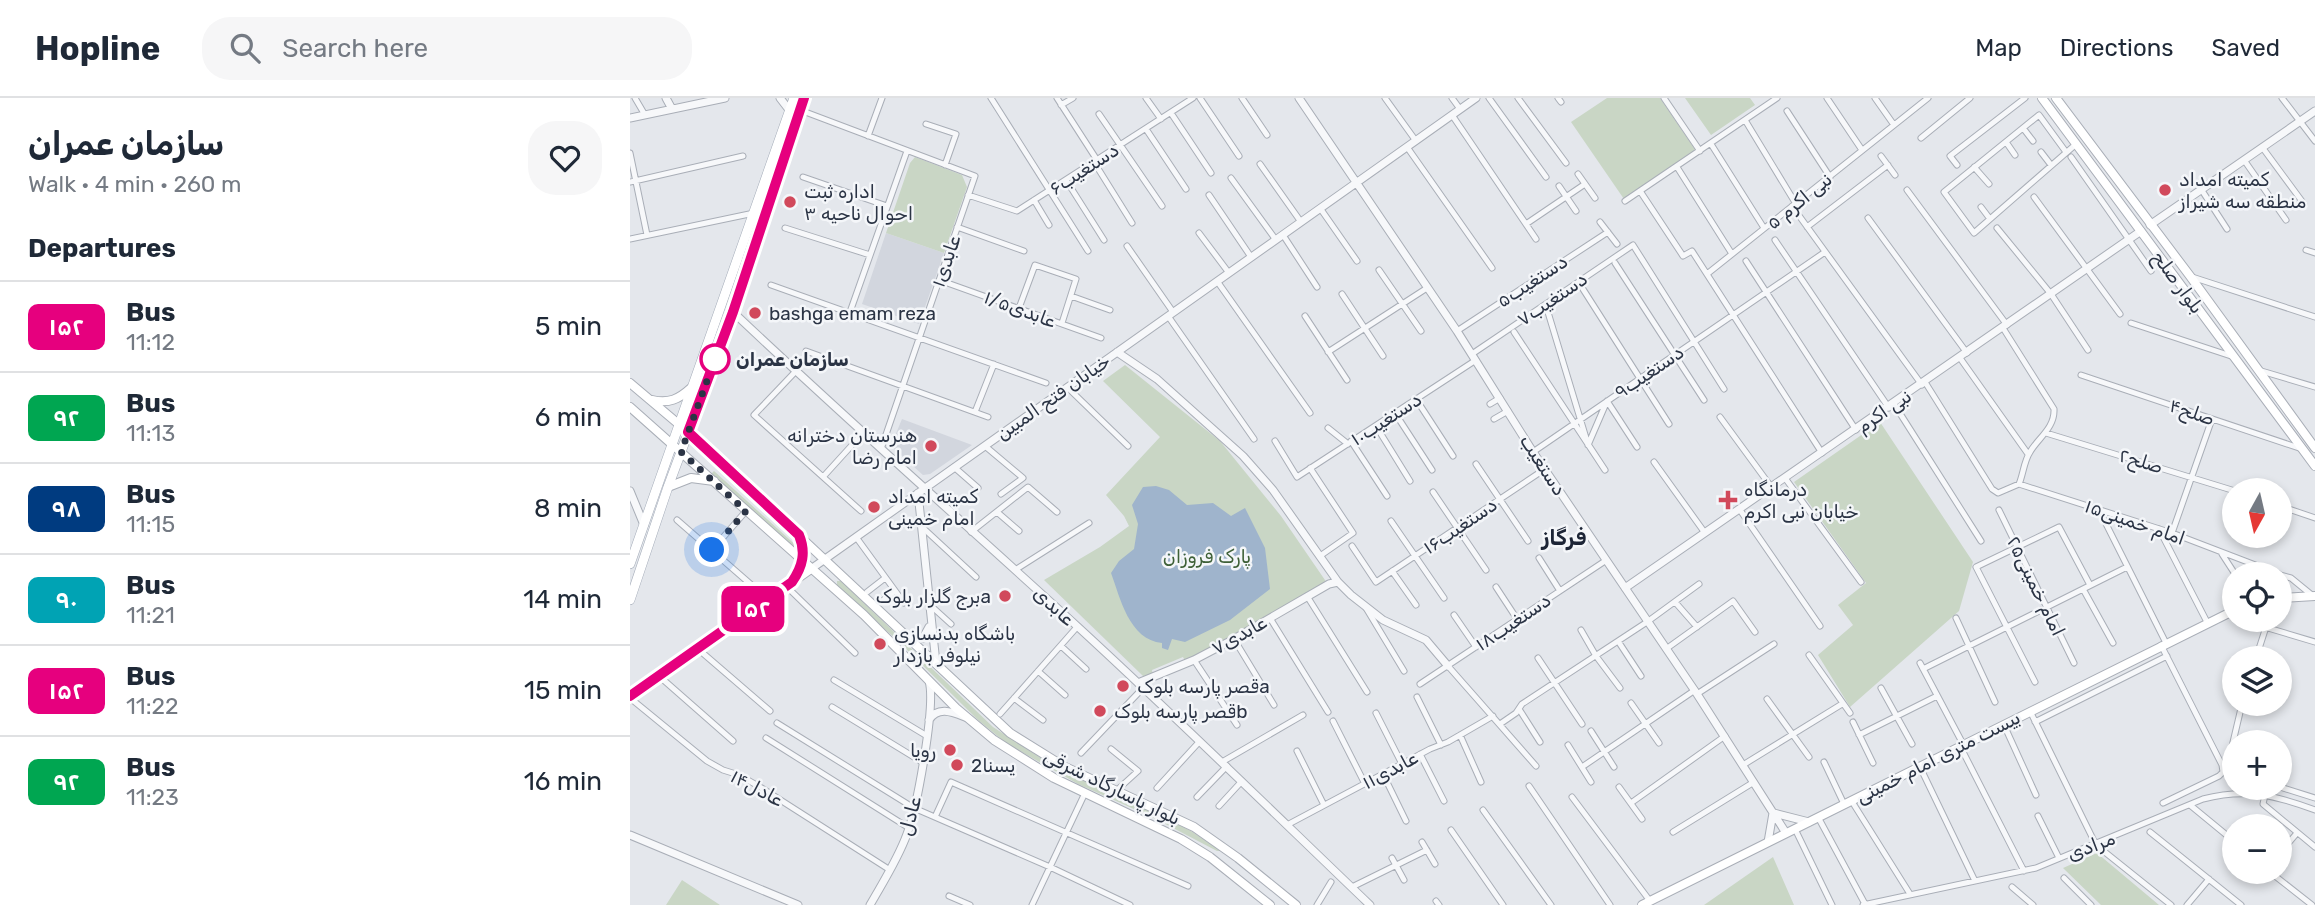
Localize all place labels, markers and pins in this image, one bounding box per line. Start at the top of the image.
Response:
place label: کمیته امداد منطقه سه شیراز [2178,168,2306,213]
place label: اداره ثبت احوال ناحیه ۳ [804,180,913,225]
marker: کمیته امداد منطقه سه شیراز [2157,182,2173,198]
marker: اداره ثبت احوال ناحیه ۳ [782,194,798,210]
place label: bashga emam reza [769,302,936,325]
marker: bashga emam reza [747,305,763,321]
marker: سازمان عمران [700,344,730,374]
place label: سازمان عمران [736,348,849,371]
place label: هنرستان دخترانه امام رضا [787,424,917,470]
marker: هنرستان دخترانه امام رضا [923,438,939,454]
place label: درمانگاه خیابان نبی اکرم [1744,478,1859,524]
place label: کمیته امداد امام خمینی [888,485,979,531]
marker: درمانگاه خیابان نبی اکرم [1718,490,1738,510]
marker: کمیته امداد امام خمینی [866,499,882,515]
place label: برج گلزار بلوکa [876,585,991,610]
marker: برج گلزار بلوکa [997,588,1013,604]
place label: باشگاه بدنسازی نیلوفر بازدار [893,622,1015,667]
marker: باشگاه بدنسازی نیلوفر بازدار [872,636,888,652]
place label: قصر پارسه بلوکa [1137,675,1270,700]
marker: قصر پارسه بلوکa [1115,678,1131,694]
place label: قصر پارسه بلوکb [1114,700,1248,725]
marker: قصر پارسه بلوکb [1092,703,1108,719]
place label: رویا [910,739,936,762]
marker: رویا [942,742,958,758]
place label: یسنا2 [971,754,1015,777]
marker: یسنا2 [949,757,965,773]

